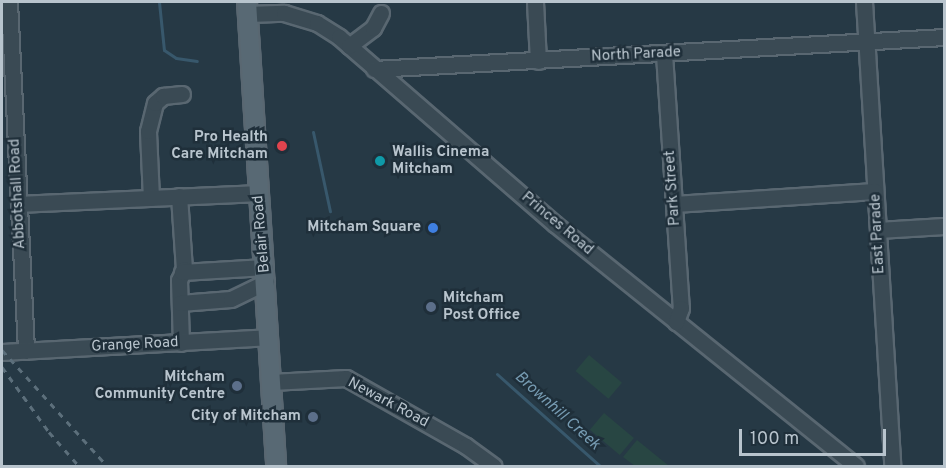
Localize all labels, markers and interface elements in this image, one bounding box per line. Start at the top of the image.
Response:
street label: North Parade [591,44,681,66]
place label: Pro Health Care Mitcham [171,128,268,163]
marker: Pro Health Care Mitcham [273,137,291,155]
street label: Abbotshall Road [6,138,30,250]
place label: Wallis Cinema Mitcham [392,143,489,178]
street label: Park Street [661,150,685,226]
marker: Wallis Cinema Mitcham [373,154,387,168]
street label: Princes Road [517,189,597,259]
street label: East Parade [867,193,889,275]
street label: Belair Road [250,194,274,274]
place label: Mitcham Square [307,219,421,237]
marker: Mitcham Square [426,221,440,235]
place label: Mitcham Post Office [443,289,520,324]
marker: Mitcham Post Office [424,300,438,314]
street label: Grange Road [91,334,179,356]
place label: Mitcham Community Centre [95,368,225,403]
water label: Brownhill Creek [510,368,604,454]
street label: Newark Road [344,374,432,432]
marker: Mitcham Community Centre [230,379,244,393]
place label: City of Mitcham [191,408,301,426]
marker: City of Mitcham [306,410,320,424]
scale bar [742,417,889,455]
text: 100 m [750,428,799,451]

